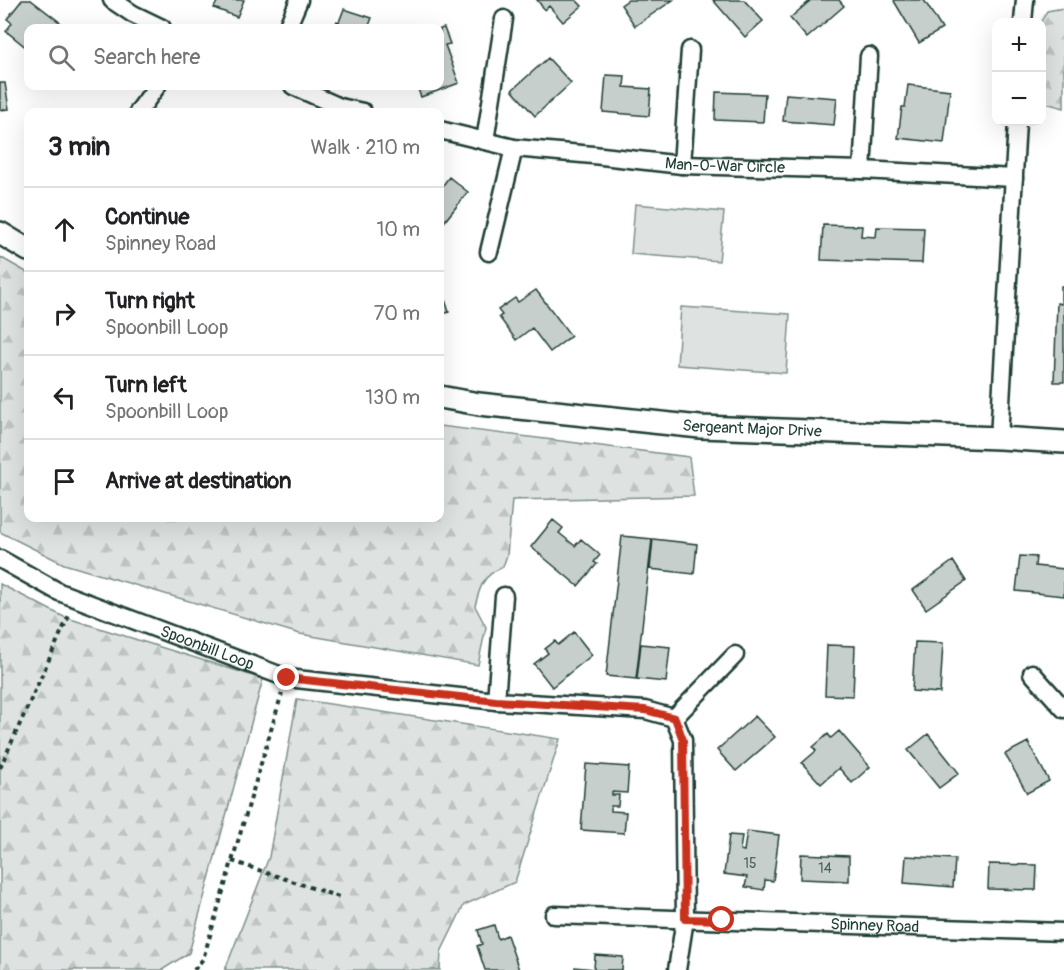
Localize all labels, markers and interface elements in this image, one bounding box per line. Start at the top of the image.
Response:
map controls [992,18,1046,126]
button: + [992,18,1046,72]
search box [24,24,444,90]
icon: search [45,41,78,74]
text: Search here [93,43,200,71]
button: − [992,72,1046,126]
text: 3 min [48,131,110,163]
text: Walk · 210 m [311,135,420,160]
street label: Man-O-War Circle [664,153,785,178]
text: Continue [105,203,189,231]
icon: ahead [48,213,81,246]
text: 10 m [376,217,420,242]
text: Spinney Road [105,231,216,256]
text: Turn right [105,287,195,315]
icon: right [48,297,81,330]
text: 70 m [374,301,420,326]
text: Spoonbill Loop [105,315,228,340]
text: Turn left [105,371,187,399]
icon: left [48,381,81,414]
text: 130 m [365,385,420,410]
text: Spoonbill Loop [105,399,228,424]
street label: Sergeant Major Drive [682,415,822,441]
icon: arrive [48,465,81,498]
text: Arrive at destination [105,467,291,495]
street label: Spoonbill Loop [157,621,257,675]
route end [273,664,299,690]
house number: 15 [743,855,757,872]
house number: 14 [818,860,832,877]
route start [708,906,734,932]
street label: Spinney Road [830,914,920,937]

